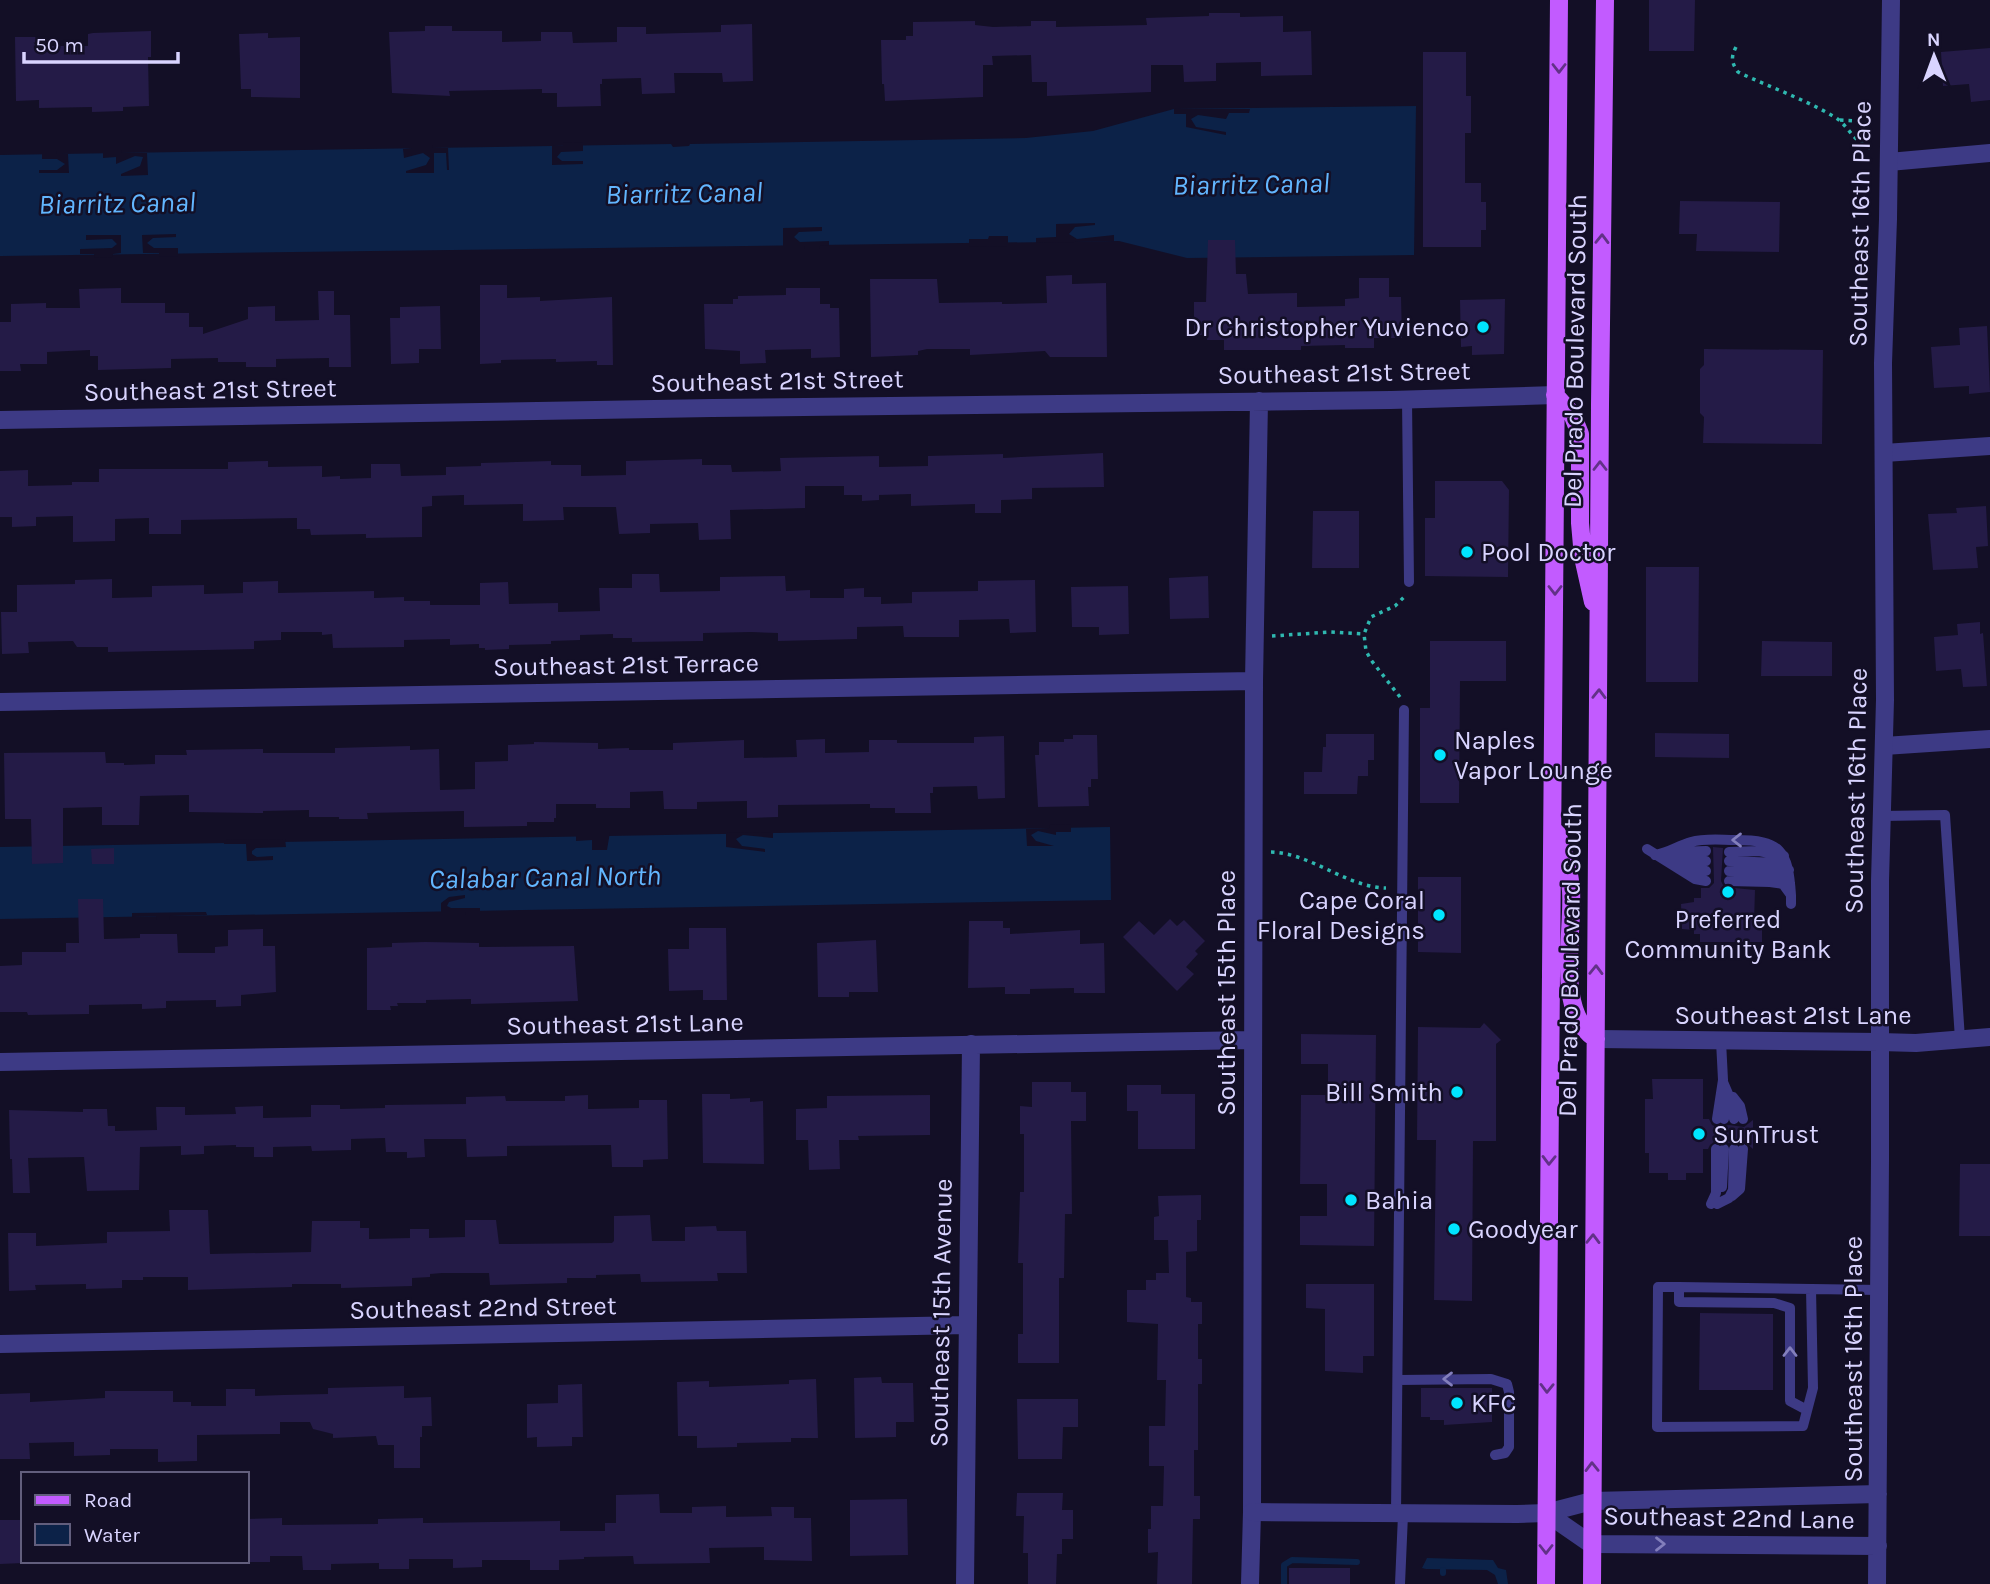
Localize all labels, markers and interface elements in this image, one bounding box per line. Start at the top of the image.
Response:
scale bar [24,21,178,65]
north arrow [1899,21,1969,91]
text: N [1927,29,1941,51]
text: 50 m [35,33,84,57]
one-way arrow [1551,63,1567,74]
street label: Southeast 16th Place [1842,101,1878,347]
water label: Biarritz Canal [1172,166,1330,202]
water label: Biarritz Canal [605,175,763,211]
water label: Biarritz Canal [38,185,196,221]
street label: Del Prado Boulevard South [1557,194,1593,508]
one-way arrow [1594,233,1610,244]
place label: Dr Christopher Yuvienco [1184,312,1469,343]
marker: Dr Christopher Yuvienco [1475,319,1491,335]
street label: Southeast 21st Street [1217,355,1471,391]
street label: Southeast 21st Street [650,363,904,399]
street label: Southeast 21st Street [83,372,337,408]
one-way arrow [1592,461,1608,471]
place label: Pool Doctor [1481,537,1616,568]
marker: Pool Doctor [1459,544,1475,560]
one-way arrow [1547,585,1563,595]
street label: Southeast 21st Terrace [493,647,759,683]
street label: Southeast 16th Place [1838,668,1874,914]
one-way arrow [1591,688,1607,699]
place label: Naples Vapor Lounge [1454,725,1613,786]
marker: Naples Vapor Lounge [1432,747,1448,763]
street label: Del Prado Boulevard South [1552,803,1588,1117]
one-way arrow [1731,832,1742,848]
water label: Calabar Canal North [429,858,661,896]
street label: Southeast 15th Place [1211,870,1242,1116]
marker: Preferred Community Bank [1720,884,1736,900]
place label: Cape Coral Floral Designs [1257,885,1425,946]
place label: Preferred Community Bank [1625,904,1831,965]
marker: Cape Coral Floral Designs [1431,907,1447,923]
one-way arrow [1588,965,1604,975]
street label: Southeast 21st Lane [1674,1000,1912,1031]
street label: Southeast 21st Lane [506,1006,744,1042]
place label: Bill Smith [1325,1077,1443,1108]
marker: Bill Smith [1449,1084,1465,1100]
place label: SunTrust [1713,1119,1819,1150]
marker: SunTrust [1691,1126,1707,1142]
one-way arrow [1541,1155,1557,1166]
street label: Southeast 15th Avenue [923,1178,959,1448]
place label: Bahia [1365,1185,1433,1216]
marker: Bahia [1343,1192,1359,1208]
place label: Goodyear [1468,1214,1578,1245]
marker: Goodyear [1446,1221,1462,1237]
one-way arrow [1586,1234,1601,1245]
street label: Southeast 16th Place [1838,1236,1869,1482]
street label: Southeast 22nd Street [349,1290,617,1326]
one-way arrow [1782,1346,1798,1357]
one-way arrow [1442,1371,1452,1387]
one-way arrow [1539,1382,1554,1393]
place label: KFC [1471,1388,1516,1419]
marker: KFC [1449,1395,1465,1411]
one-way arrow [1584,1461,1600,1472]
legend [21,1472,248,1563]
text: Road [84,1488,132,1512]
street label: Southeast 22nd Lane [1603,1500,1855,1536]
text: Water [84,1523,140,1547]
one-way arrow [1655,1536,1665,1552]
one-way arrow [1538,1544,1554,1554]

